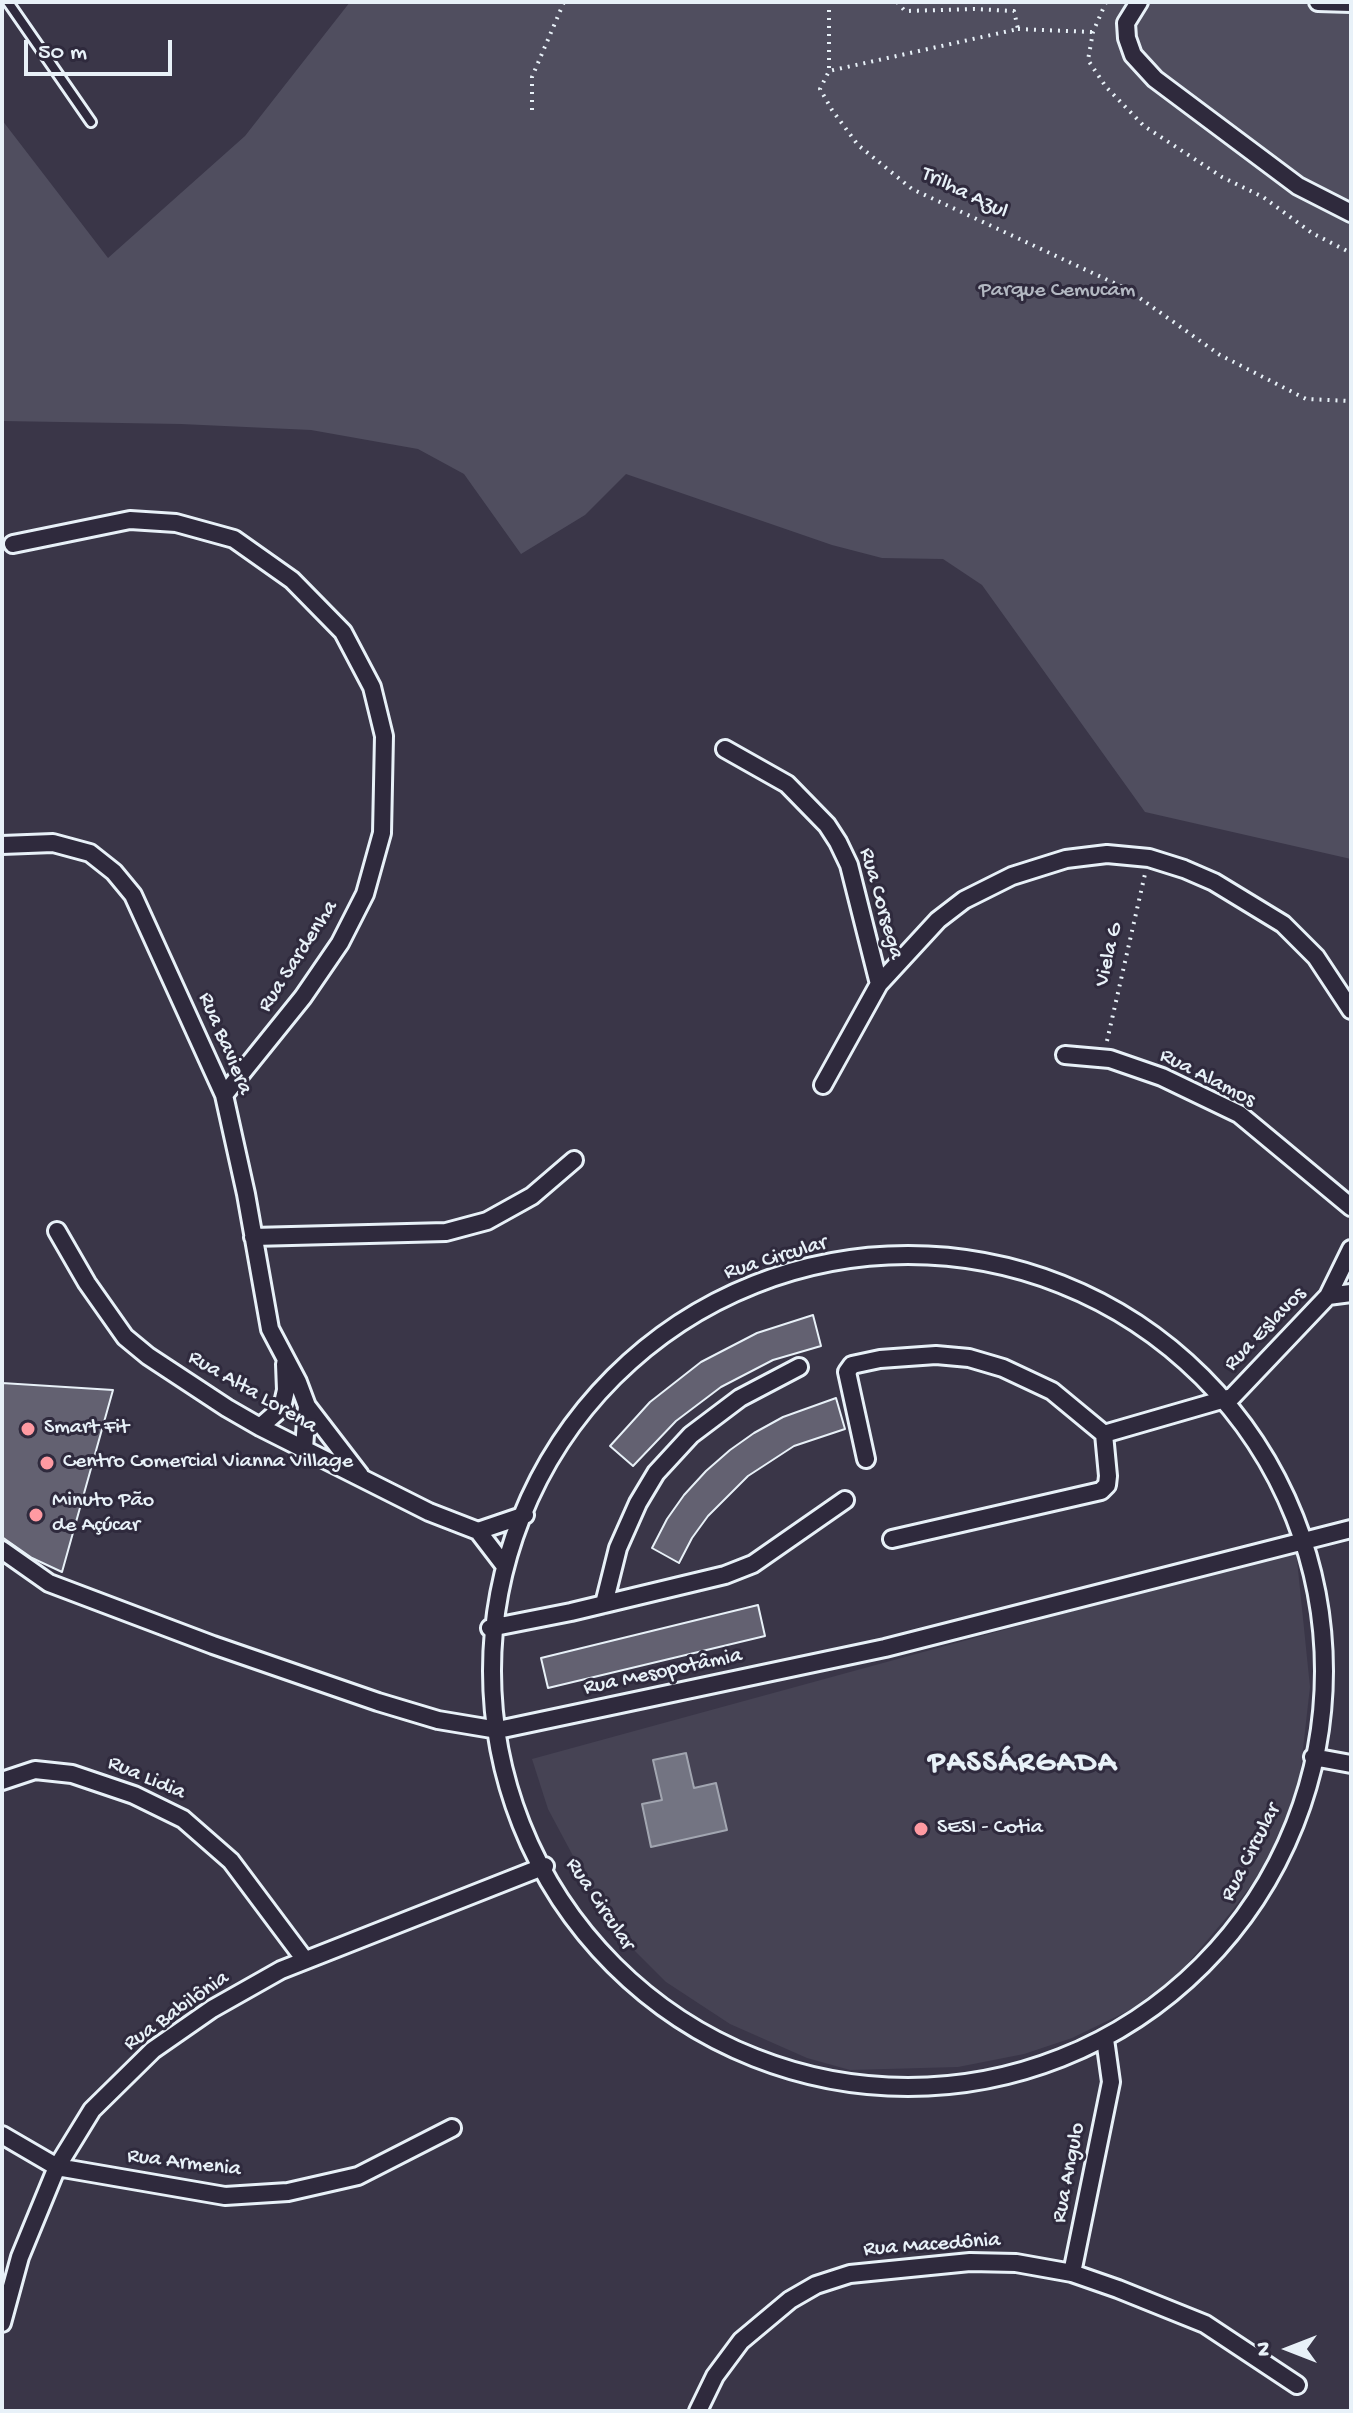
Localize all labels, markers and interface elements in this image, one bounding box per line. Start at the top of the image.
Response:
scale bar [28,24,176,74]
text: 50 m [38,39,87,68]
street label: Trilha Azul [916,162,1012,226]
park label: Parque Cemucam [979,279,1135,305]
street label: Rua Corsega [852,845,908,963]
street label: Rua Sardenha [253,896,345,1018]
street label: Viela G [1090,921,1130,989]
street label: Rua Baviera [191,989,257,1099]
street label: Rua Alamos [1154,1044,1260,1114]
street label: Rua Circular [721,1231,831,1287]
street label: Rua Eslavos [1219,1282,1313,1378]
street label: Rua Alta Lorena [183,1345,321,1441]
place label: Smart Fit [44,1416,129,1442]
marker: Smart Fit [19,1420,37,1438]
place label: Centro Comercial Vianna Village [63,1450,353,1476]
marker: Centro Comercial Vianna Village [38,1454,56,1472]
place label: Minuto Pão de Açúcar [52,1489,154,1540]
marker: Minuto Pão de Açúcar [27,1506,45,1524]
street label: Rua Mesopotâmia [581,1643,745,1703]
district label: PASSÁRGADA [928,1747,1118,1783]
street label: Rua Lidia [103,1751,189,1807]
street label: Rua Circular [1216,1800,1288,1906]
place label: SESI - Cotia [937,1816,1043,1842]
marker: SESI - Cotia [912,1820,930,1838]
street label: Rua Circular [558,1854,640,1956]
street label: Rua Babilônia [119,1966,235,2058]
street label: Rua Angulo [1047,2121,1093,2225]
street label: Rua Armenia [126,2144,242,2184]
street label: Rua Macedônia [863,2228,1001,2264]
north arrow [1249,2309,1329,2389]
text: N [1252,2342,1278,2356]

